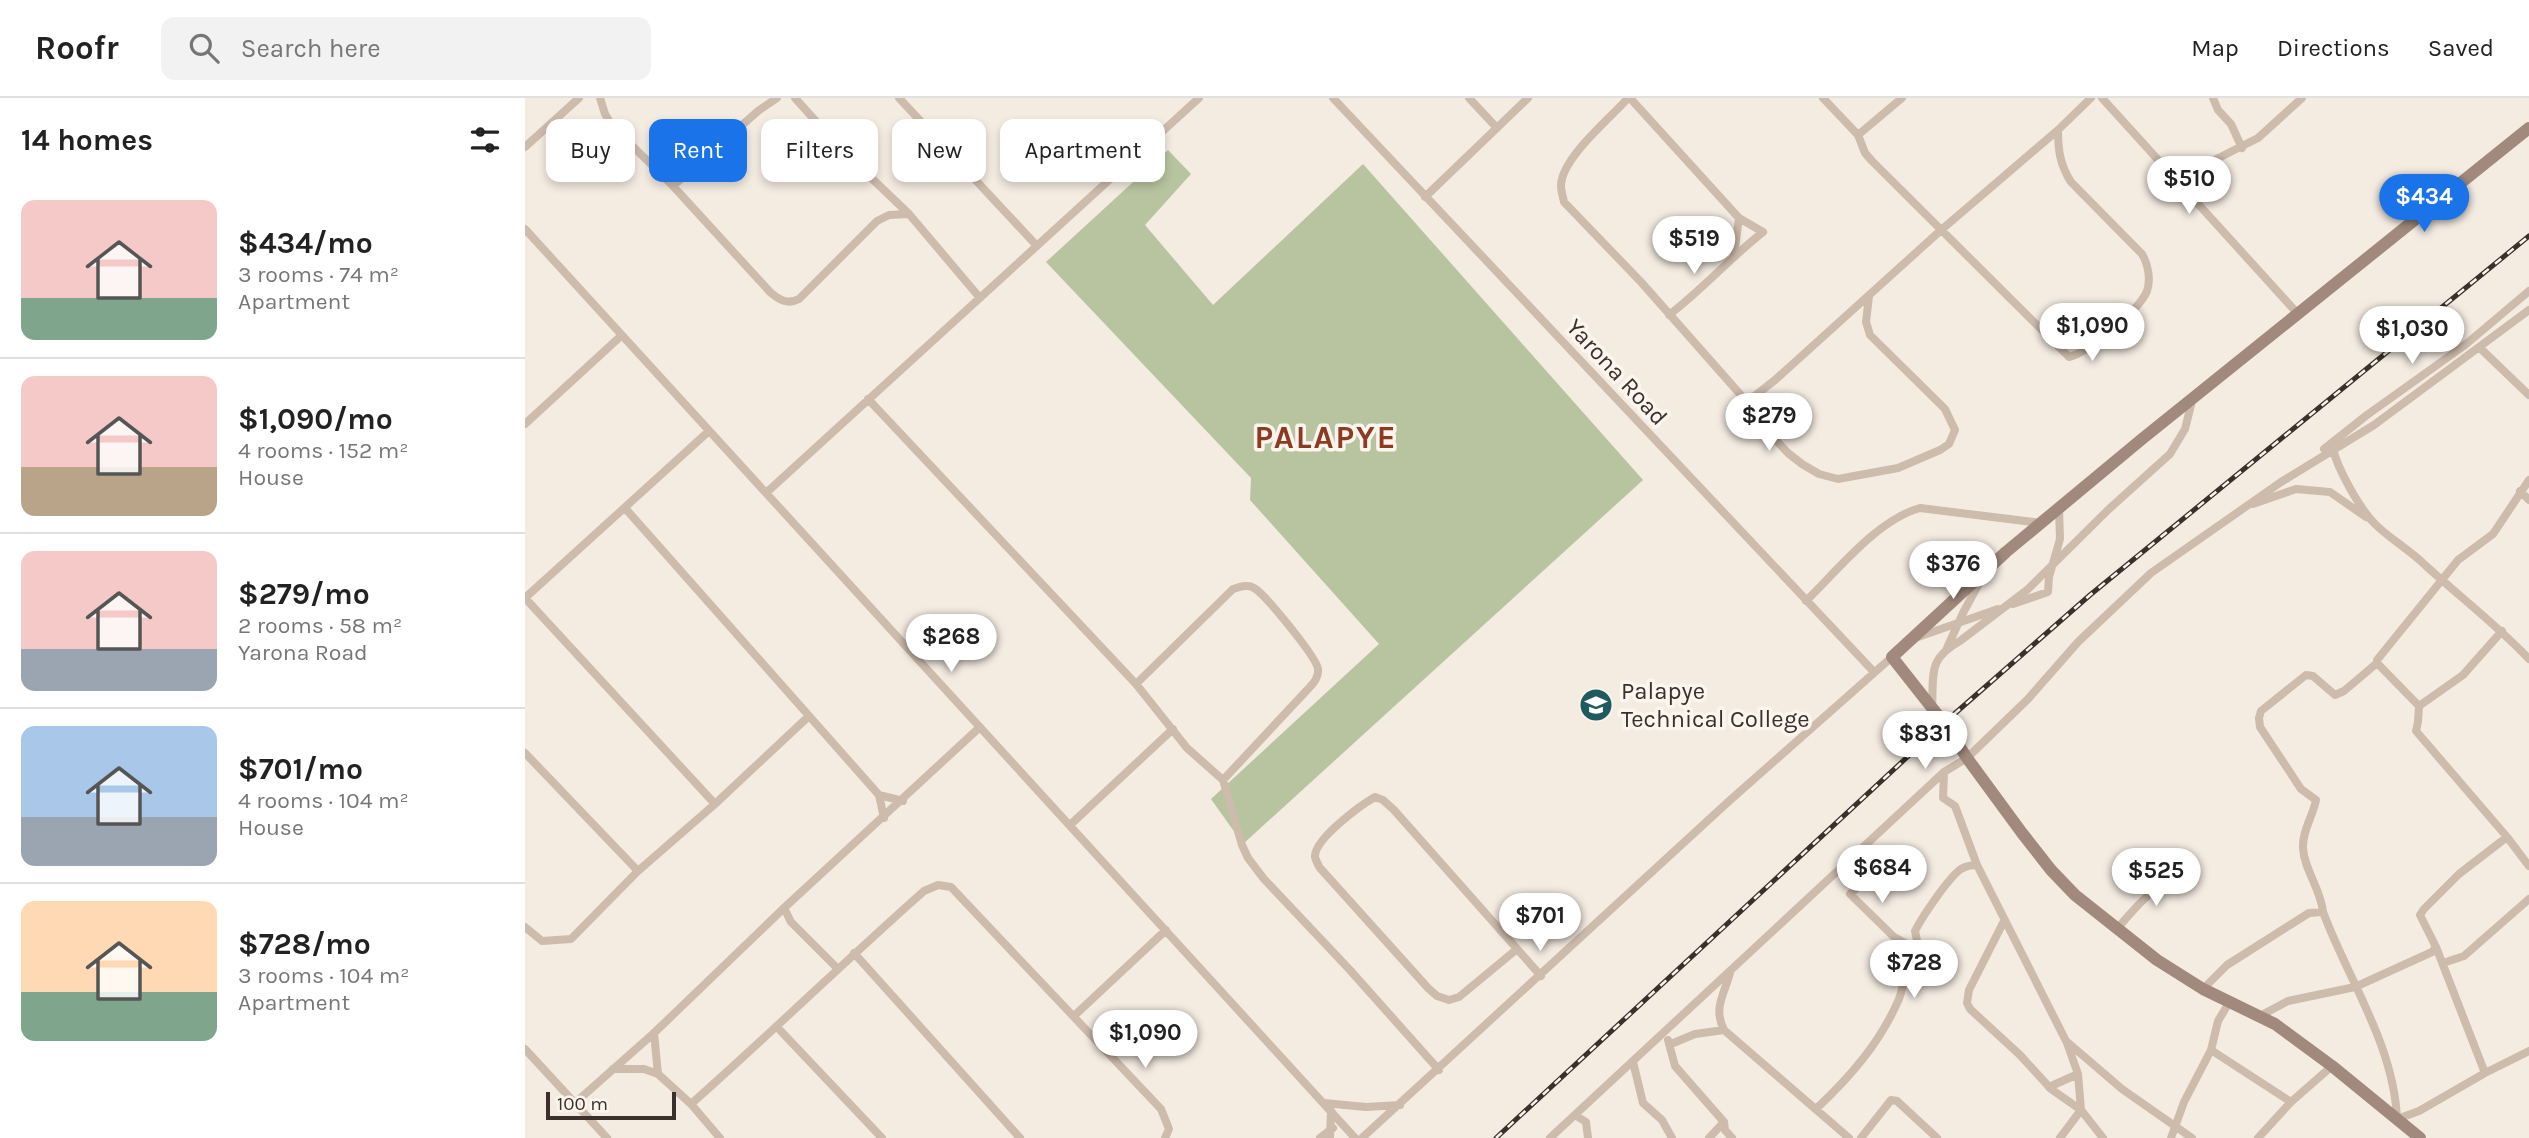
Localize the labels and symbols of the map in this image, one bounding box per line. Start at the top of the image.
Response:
pin: $510 [2148,156,2230,216]
pin: $434 [2383,174,2465,234]
pin: $519 [1653,216,1735,276]
pin: $1,090 [2035,303,2149,363]
pin: $1,030 [2355,306,2469,366]
street label: Yarona Road [1561,313,1673,431]
pin: $279 [1728,394,1810,453]
district label: PALAPYE [1254,419,1398,456]
pin: $376 [1912,542,1994,601]
pin: $268 [910,614,992,674]
place label: Palapye Technical College [1621,677,1810,733]
school or university icon: Palapye Technical College [1577,686,1615,724]
pin: $831 [1884,712,1966,771]
pin: $684 [1841,846,1923,905]
pin: $525 [2115,848,2197,908]
pin: $701 [1499,894,1581,953]
pin: $728 [1873,940,1955,1000]
pin: $1,090 [1088,1010,1202,1070]
scale bar [546,1089,675,1121]

